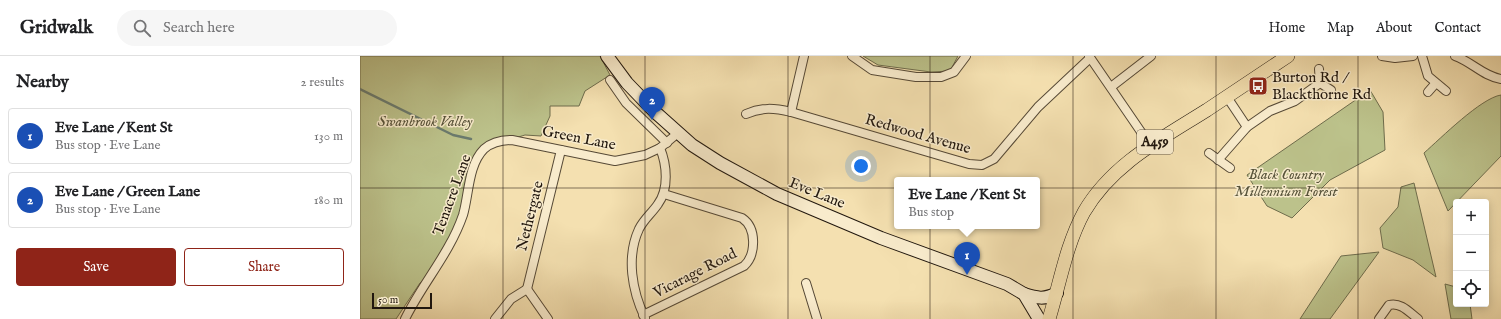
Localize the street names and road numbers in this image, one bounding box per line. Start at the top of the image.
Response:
street label: Redwood Avenue [863,110,973,158]
street label: Green Lane [541,122,617,154]
road number: A459 [1137,130,1173,154]
street label: Tenacre Lane [429,152,476,238]
street label: Eve Lane [786,173,848,213]
street label: Nethergate [512,179,548,253]
street label: Vicarage Road [649,243,741,303]

